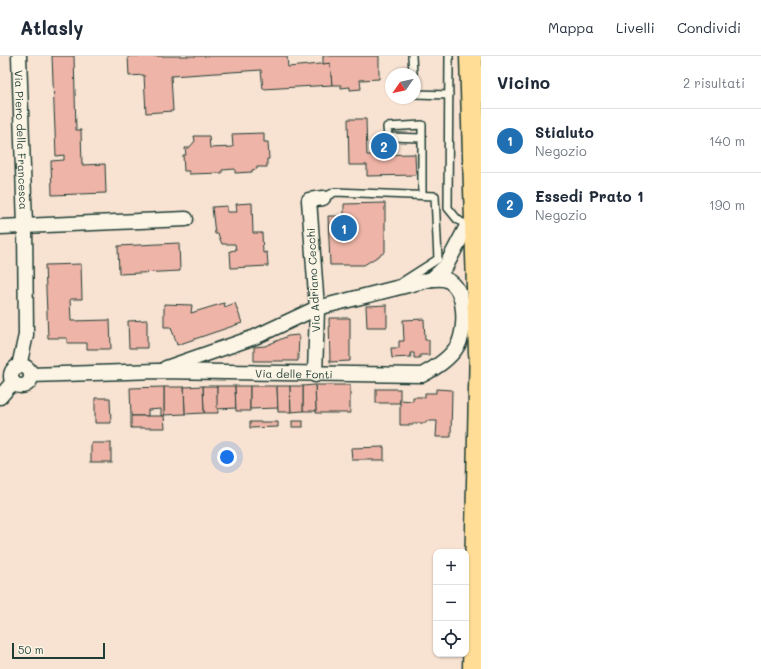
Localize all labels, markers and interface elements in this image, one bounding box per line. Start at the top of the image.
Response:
text: Atlasly [20,15,83,40]
text: Mappa [548,18,594,37]
text: Livelli [616,18,655,37]
text: Condividi [677,18,741,37]
north arrow [385,68,421,104]
street label: Via Piero della Francesca [12,70,32,210]
text: Vicino [497,71,550,93]
text: 2 risultati [683,74,745,91]
text: Stialuto [535,122,594,142]
pin: 2 [371,131,397,161]
text: 1 [507,132,513,149]
text: 140 m [709,132,745,149]
text: Negozio [535,142,587,159]
text: Essedi Prato 1 [535,186,644,206]
text: 2 [506,196,514,213]
text: 190 m [709,196,745,213]
text: Negozio [535,206,587,223]
pin: 1 [331,213,357,243]
street label: Via Adriano Cecchi [303,227,323,333]
street label: Via delle Fonti [255,365,333,381]
your location [217,447,237,467]
map controls [433,549,469,657]
button: + [433,549,469,585]
button: − [433,585,469,621]
button: locate [433,621,469,657]
scale bar [12,641,105,660]
text: 50 m [18,642,44,657]

